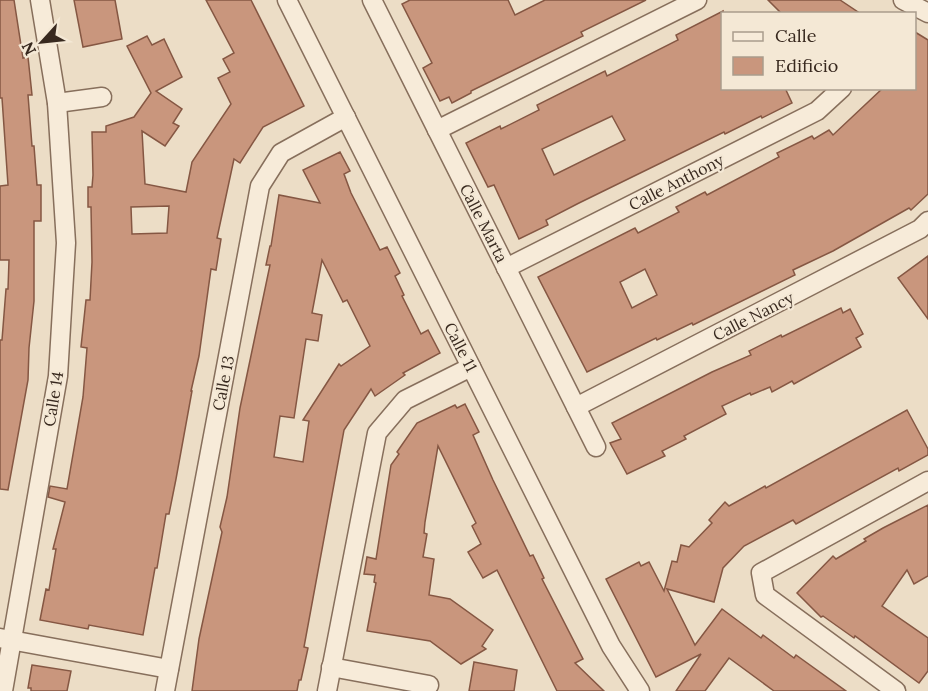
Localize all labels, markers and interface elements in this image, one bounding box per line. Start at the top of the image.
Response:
north arrow [12,12,72,72]
legend [721,12,916,90]
text: Calle [775,24,817,47]
text: N [17,39,40,59]
text: Edificio [775,54,838,77]
street label: Calle Anthony [625,149,727,214]
street label: Calle Marta [456,180,512,266]
street label: Calle Nancy [709,287,797,345]
street label: Calle 11 [440,319,482,375]
street label: Calle 13 [208,354,238,412]
street label: Calle 14 [39,370,67,428]

